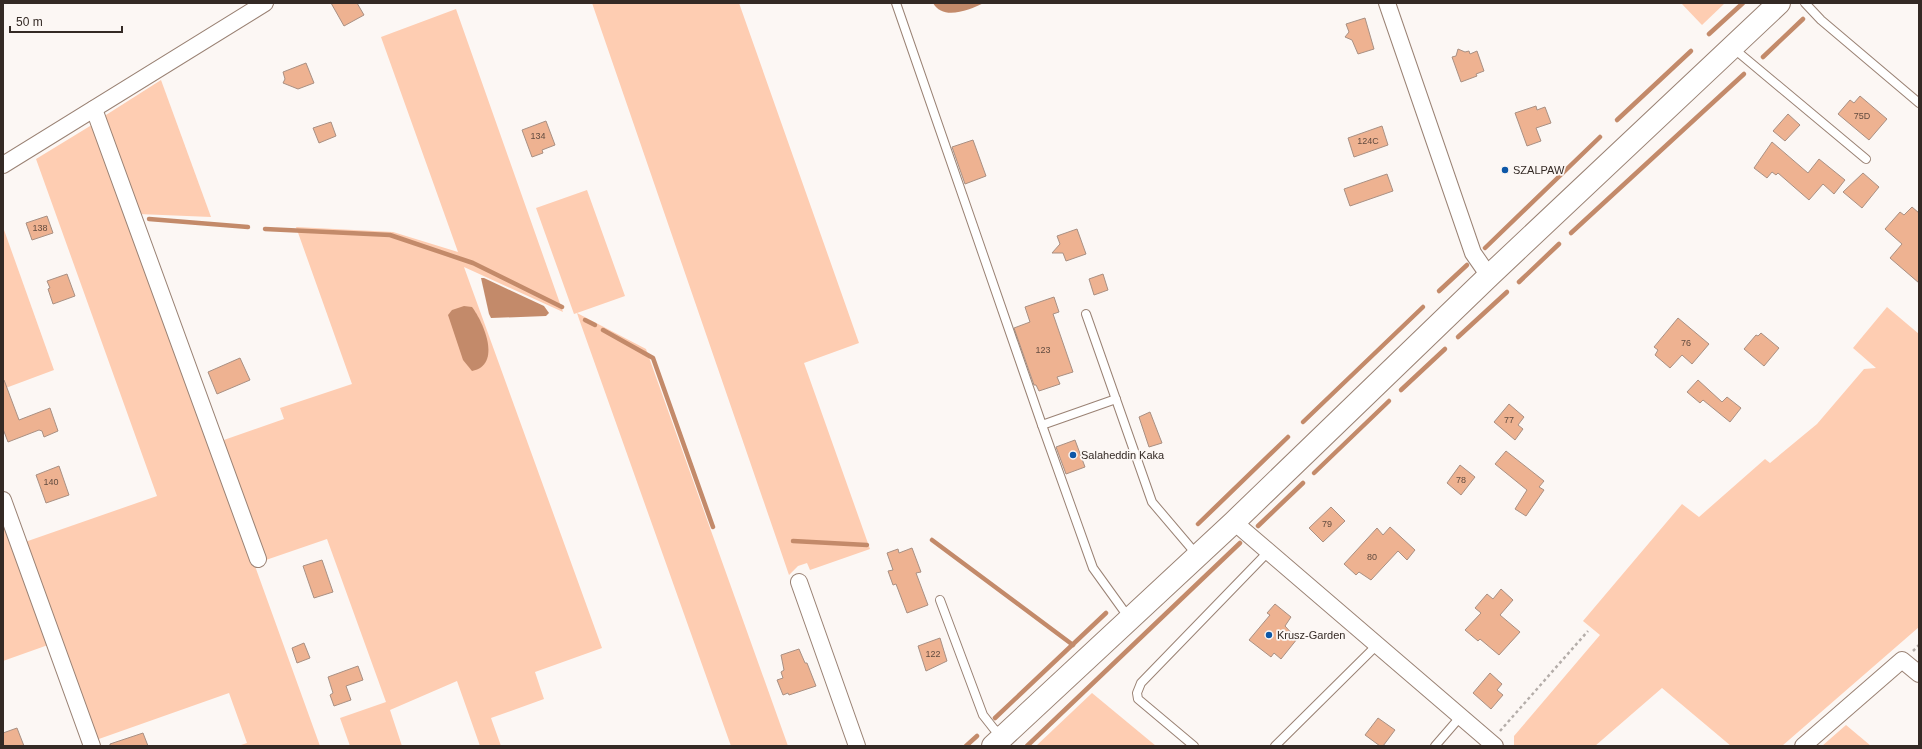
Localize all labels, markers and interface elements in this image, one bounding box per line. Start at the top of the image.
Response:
scale bar [10,8,122,34]
text: 50 m [16,15,43,29]
house number: 75D [1854,111,1871,121]
house number: 134 [530,131,546,141]
house number: 124C [1357,136,1379,146]
place label: SZALPAW [1513,164,1565,176]
marker: SZALPAW [1500,165,1510,175]
house number: 138 [32,223,48,233]
house number: 76 [1681,338,1691,348]
house number: 123 [1035,345,1051,355]
house number: 77 [1504,415,1514,425]
place label: Salaheddin Kaka [1081,449,1165,461]
marker: Salaheddin Kaka [1068,450,1078,460]
house number: 78 [1456,475,1466,485]
house number: 140 [43,477,59,487]
house number: 79 [1322,519,1332,529]
house number: 80 [1367,552,1377,562]
place label: Krusz-Garden [1277,629,1345,641]
marker: Krusz-Garden [1264,630,1274,640]
house number: 122 [925,649,941,659]

